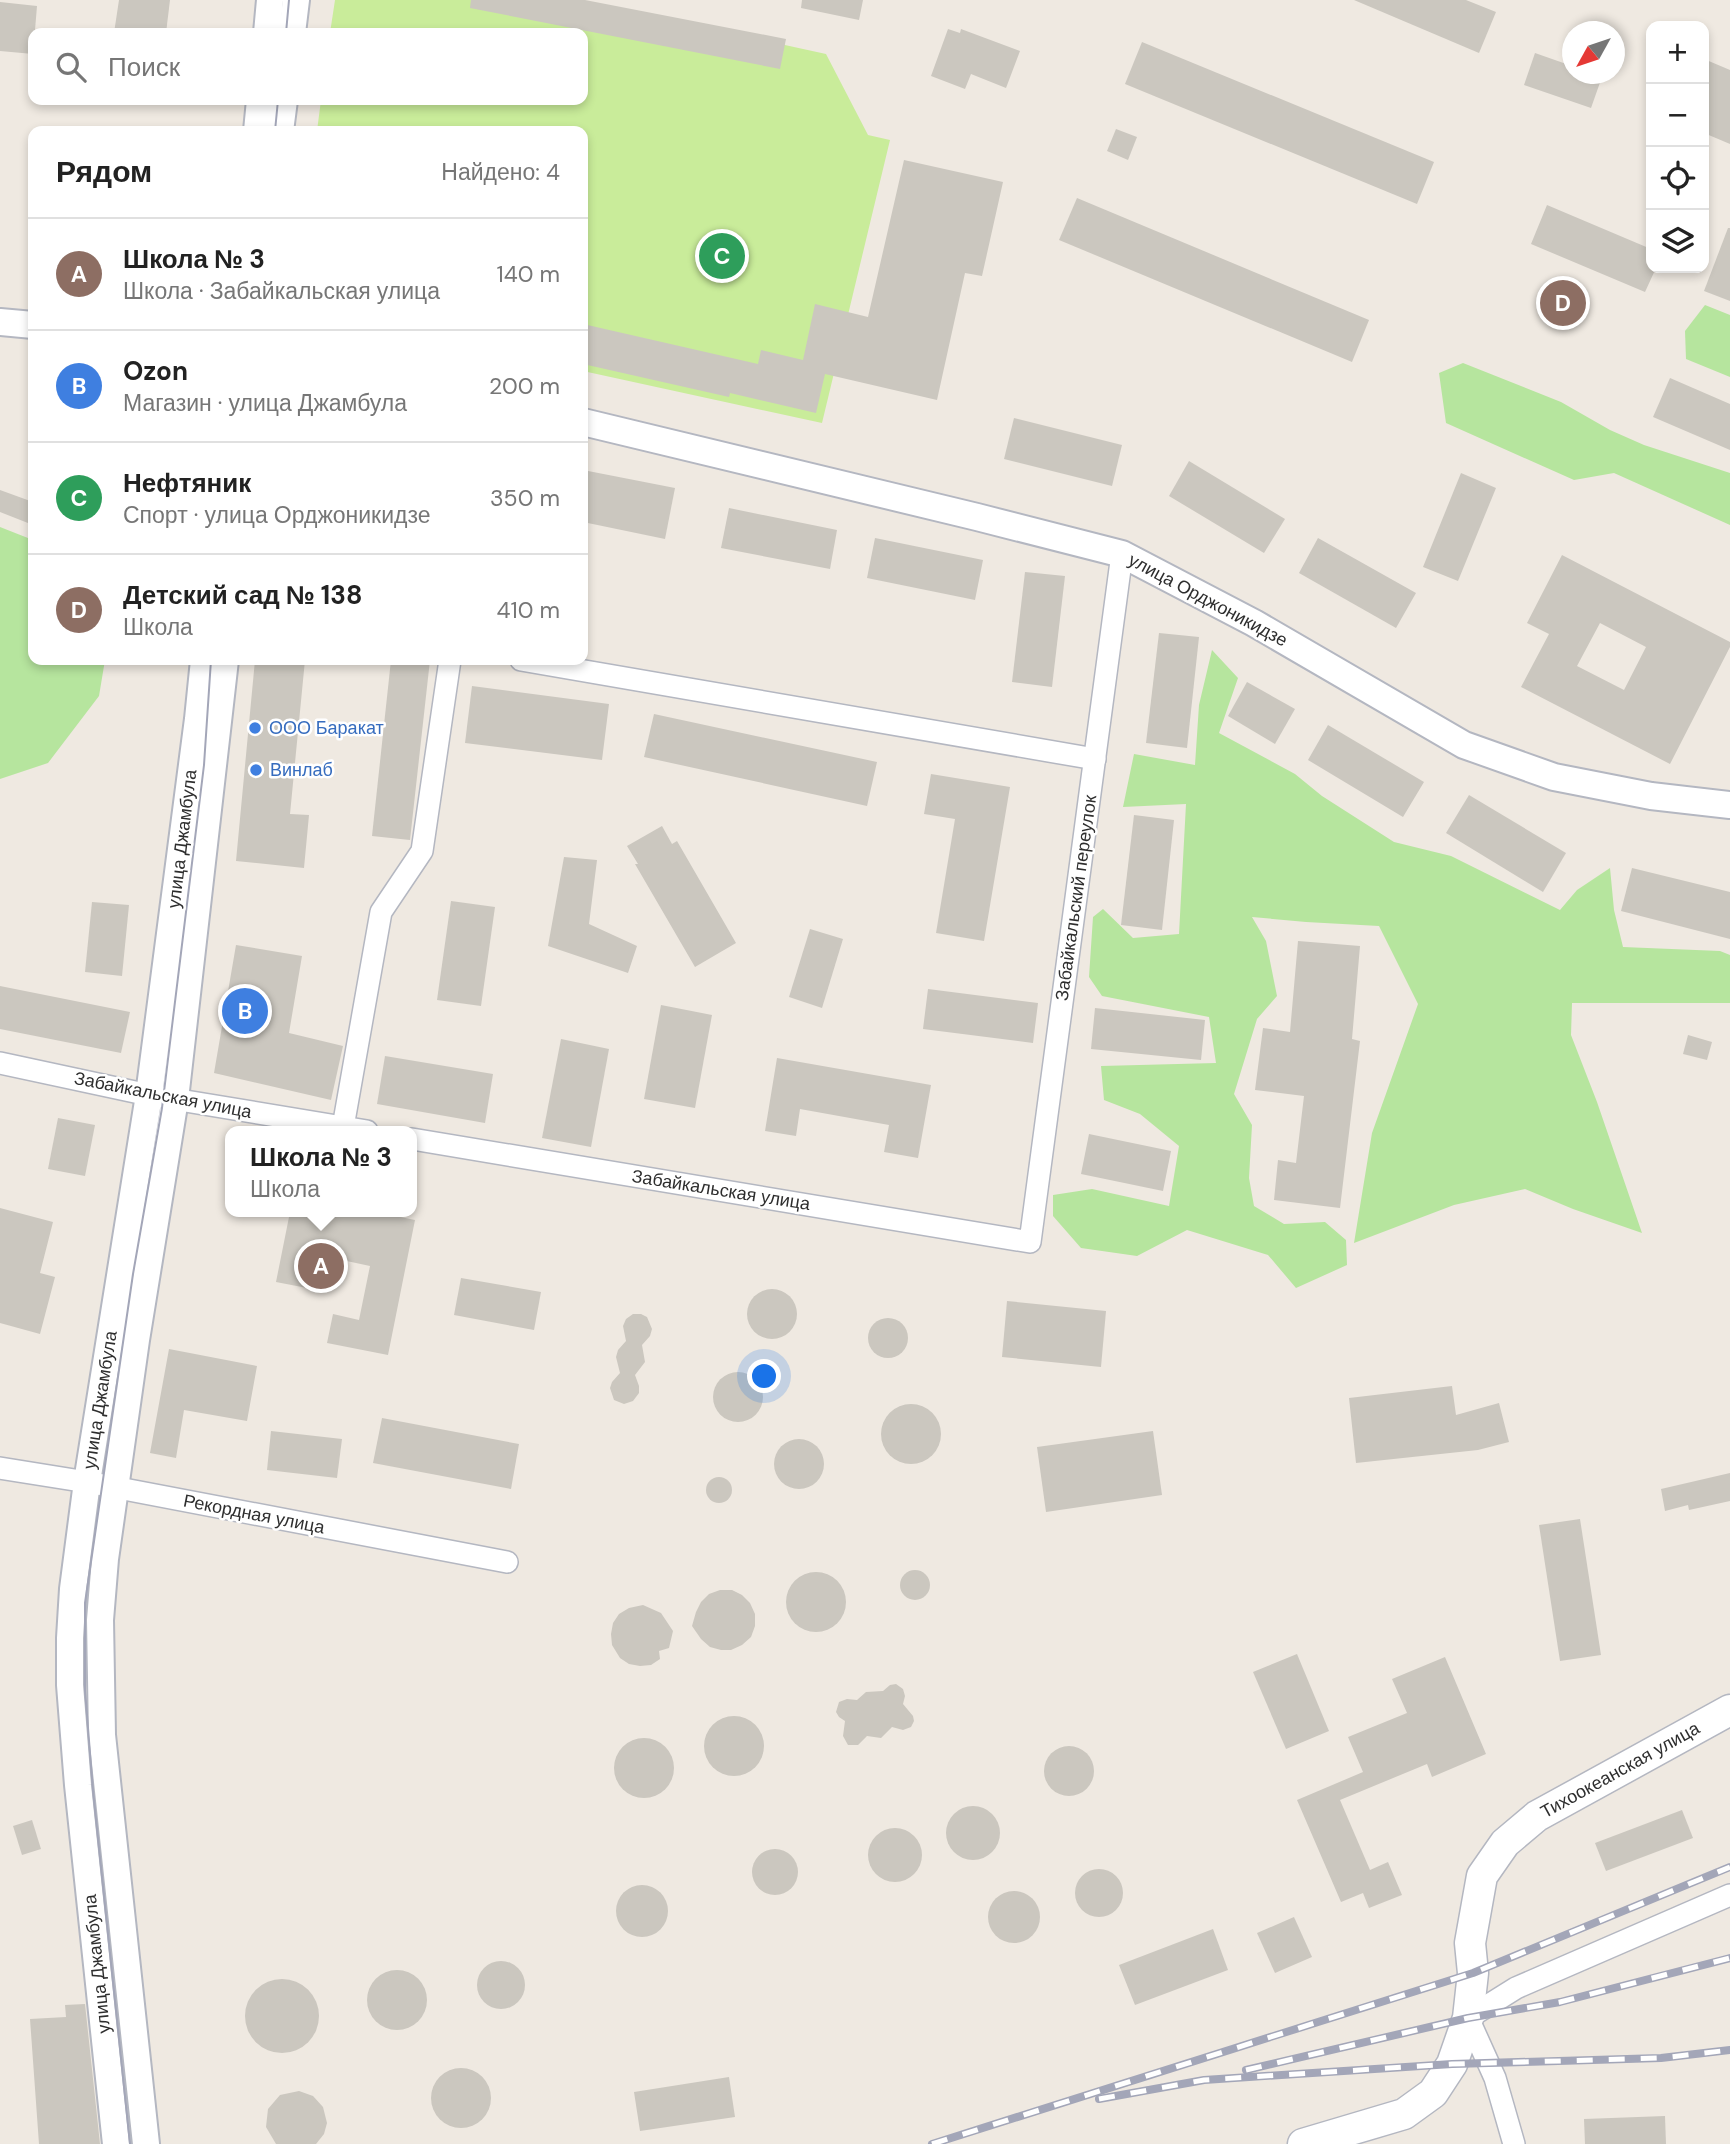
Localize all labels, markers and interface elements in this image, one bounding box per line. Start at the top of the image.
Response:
north arrow [1562,21,1625,84]
map controls [1646,21,1709,273]
button: + [1646,21,1709,84]
search box [28,28,588,105]
icon: search [52,48,90,86]
text: Поиск [108,50,180,84]
button: − [1646,84,1709,147]
button: locate [1646,147,1709,210]
text: Рядом [56,152,152,191]
text: Найдено: 4 [441,157,560,187]
button: layers [1646,210,1709,273]
pin: C [699,230,745,282]
text: Школа № 3 [123,242,265,276]
text: A [71,259,87,289]
text: 140 m [497,259,560,289]
text: Школа · Забайкальская улица [123,276,440,306]
pin: D [1540,277,1586,329]
text: Ozon [123,354,188,388]
text: B [72,371,86,401]
text: 200 m [489,371,560,401]
text: Магазин · улица Джамбула [123,388,407,418]
text: Нефтяник [123,466,251,500]
text: C [71,483,87,513]
text: 350 m [490,483,560,513]
text: Спорт · улица Орджоникидзе [123,500,431,530]
street label: улица Орджоникидзе [1124,548,1292,652]
text: Детский сад № 138 [123,578,362,612]
text: D [71,595,87,625]
text: 410 m [497,595,560,625]
text: Школа [123,612,193,642]
place label: ООО Баракат [269,716,384,740]
marker: ООО Баракат [247,720,263,736]
place label: Винлаб [270,758,333,782]
marker: Винлаб [248,762,264,778]
street label: улица Джамбула [162,767,203,910]
street label: Забайкальский переулок [1050,793,1102,1002]
pin: B [222,985,268,1037]
street label: Забайкальская улица [72,1066,255,1124]
popup [225,1126,417,1217]
text: Школа № 3 [250,1140,392,1174]
street label: Забайкальская улица [630,1164,813,1216]
text: Школа [250,1174,320,1204]
pin: A [298,1240,344,1292]
street label: улица Джамбула [77,1328,123,1471]
your location [747,1359,781,1393]
street label: Рекордная улица [181,1489,328,1540]
street label: Тихоокеанская улица [1536,1716,1705,1824]
street label: улица Джамбула [78,1892,116,2035]

